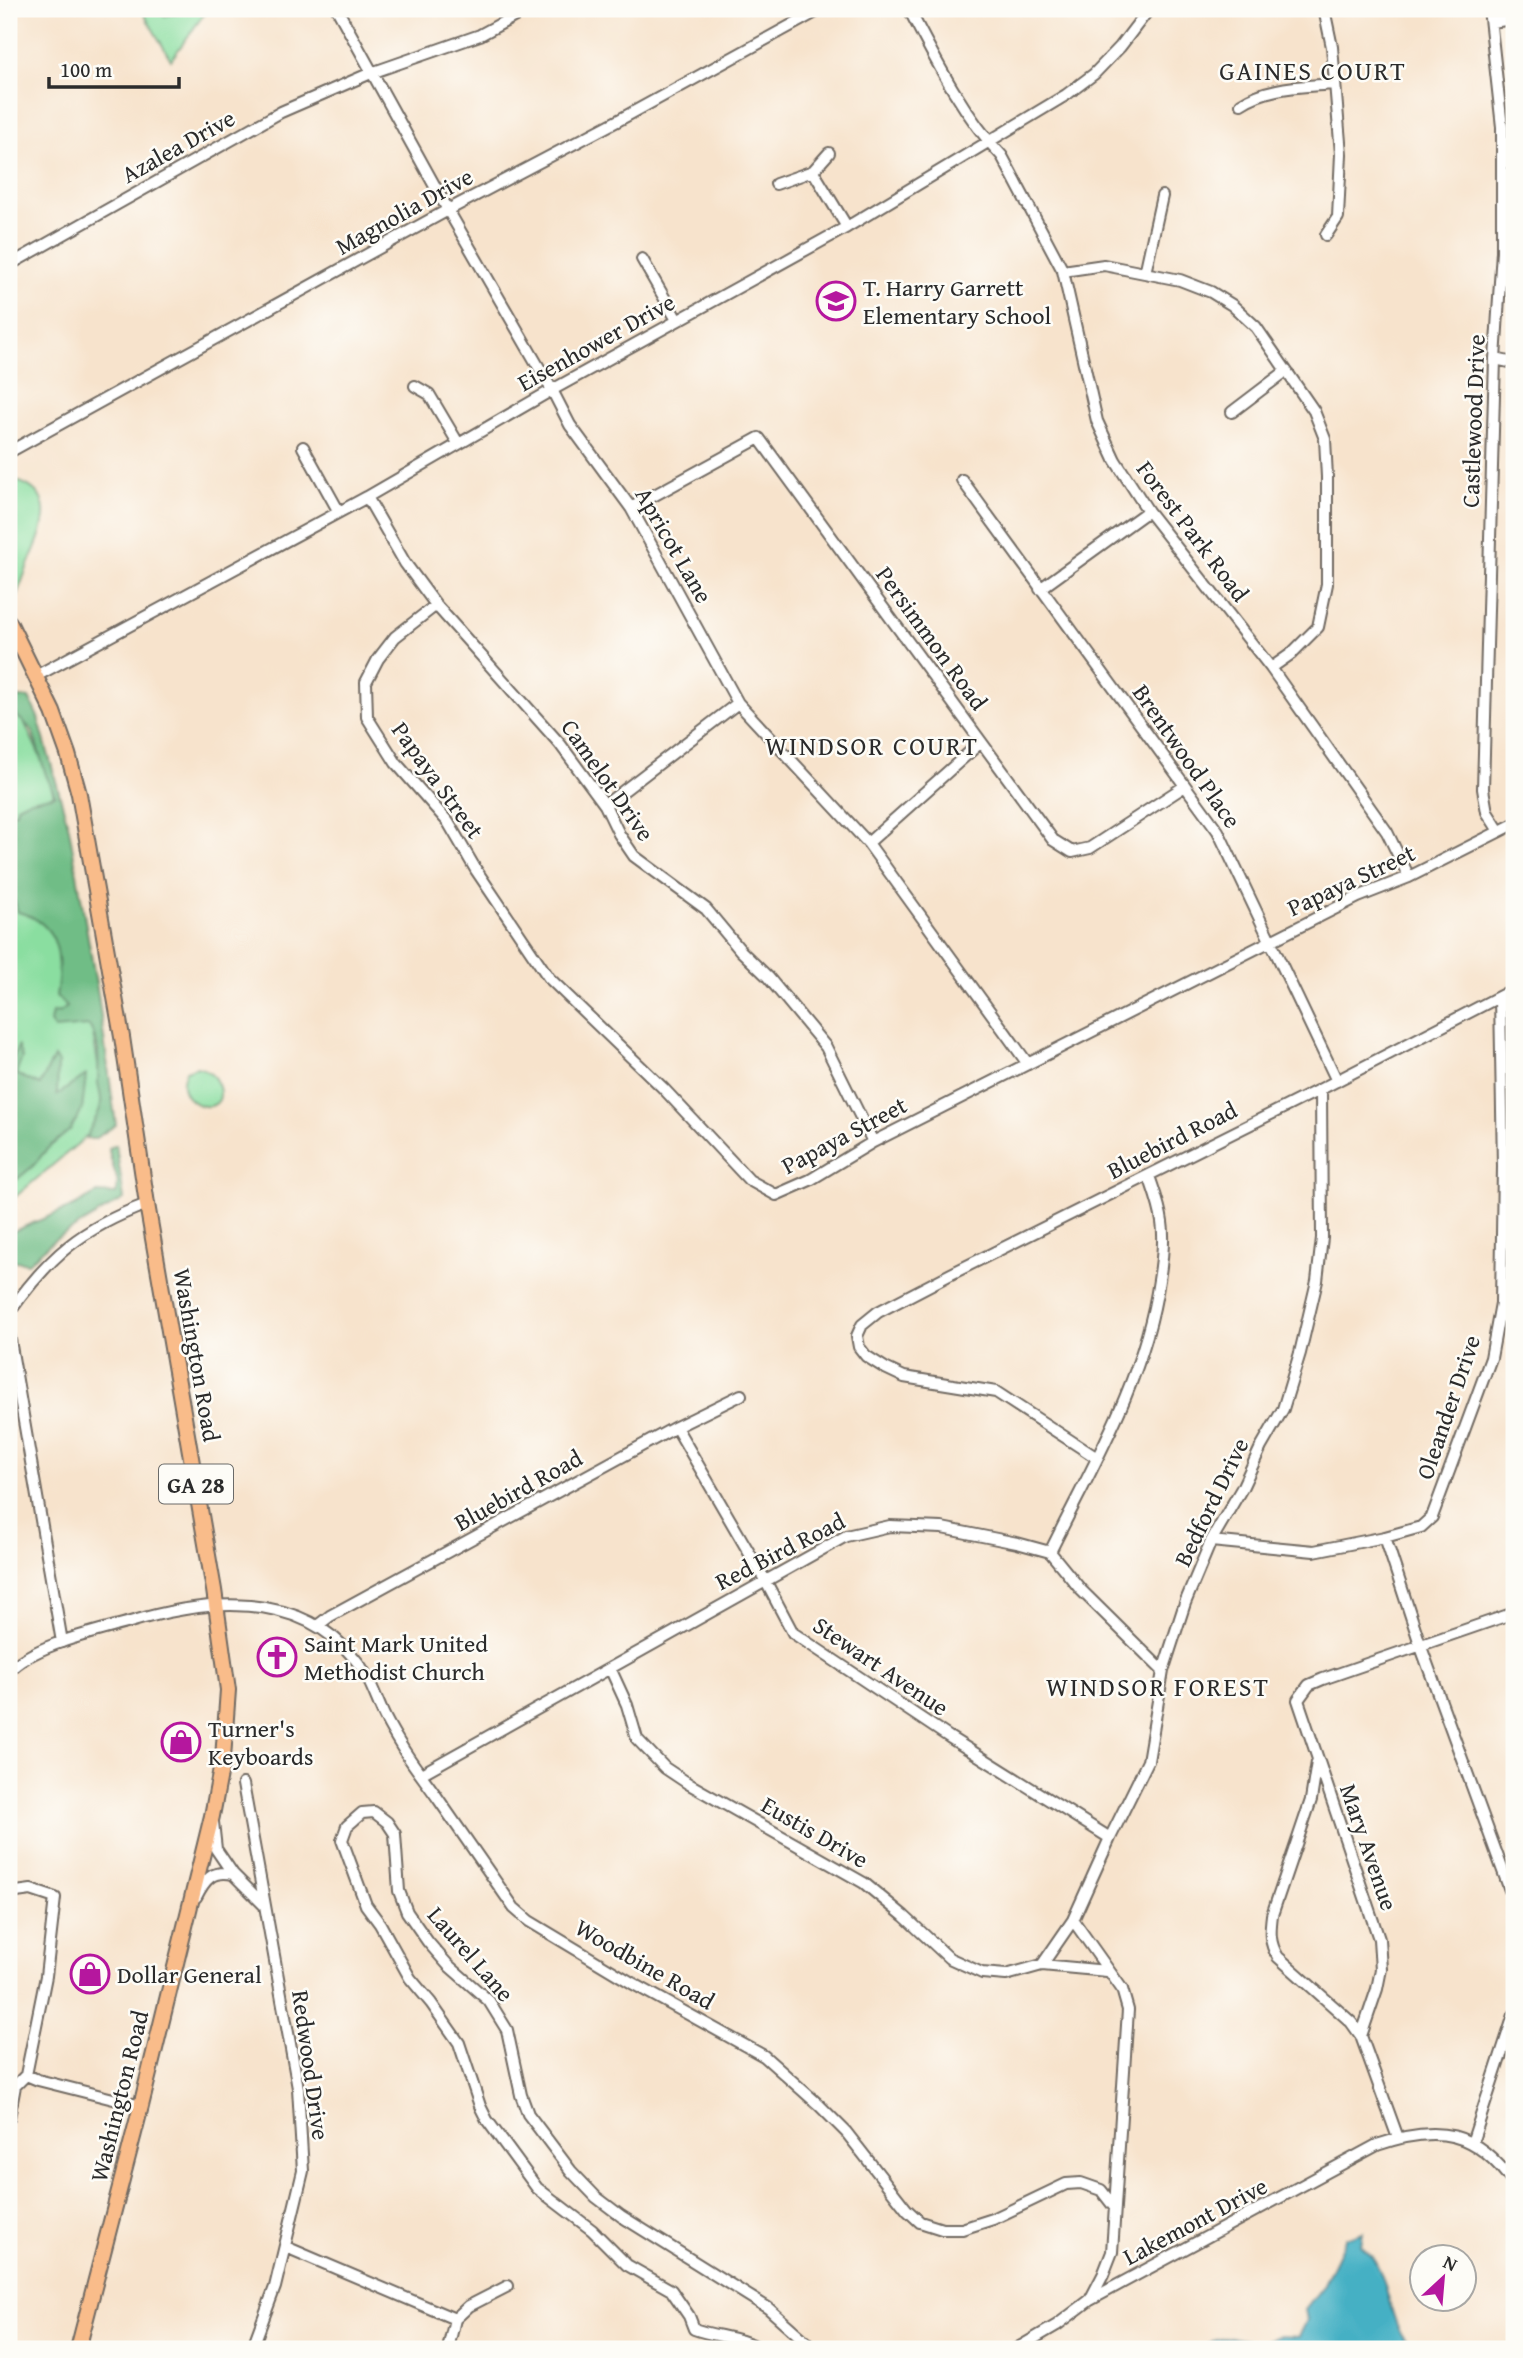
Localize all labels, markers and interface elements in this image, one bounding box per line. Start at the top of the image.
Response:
scale bar [49,46,178,90]
district label: GAINES COURT [1219,51,1407,90]
text: 100 m [60,54,112,85]
street label: Azalea Drive [115,100,241,192]
street label: Magnolia Drive [329,159,479,263]
place label: T. Harry Garrett Elementary School [863,270,1051,333]
school or university icon: T. Harry Garrett Elementary School [815,280,857,322]
street label: Eisenhower Drive [511,284,681,400]
street label: Castlewood Drive [1452,334,1494,508]
street label: Forest Park Road [1128,453,1258,609]
street label: Apricot Lane [627,481,721,609]
street label: Persimmon Road [868,559,996,718]
street label: Brentwood Place [1124,677,1250,835]
street label: Camelot Drive [553,712,663,848]
street label: Papaya Street [383,714,493,846]
district label: WINDSOR COURT [765,726,979,765]
street label: Papaya Street [1281,835,1421,925]
street label: Papaya Street [775,1087,913,1183]
street label: Bluebird Road [1101,1092,1243,1188]
street label: Washington Road [165,1265,230,1445]
street label: Oleander Drive [1407,1330,1489,1484]
street label: Bedford Drive [1165,1432,1257,1572]
street label: Bluebird Road [448,1440,589,1540]
road number: GA 28 [159,1464,233,1504]
street label: Red Bird Road [709,1503,851,1599]
street label: Stewart Avenue [806,1608,956,1724]
place label: Saint Mark United Methodist Church [304,1626,488,1689]
church icon: Saint Mark United Methodist Church [256,1636,298,1678]
district label: WINDSOR FOREST [1046,1667,1270,1706]
place label: Turner's Keyboards [208,1711,313,1774]
shop icon: Turner's Keyboards [160,1721,202,1763]
street label: Mary Avenue [1331,1779,1407,1915]
street label: Eustis Drive [755,1787,875,1877]
street label: Laurel Lane [420,1899,522,2009]
street label: Woodbine Road [569,1910,722,2018]
shop icon: Dollar General [69,1953,111,1995]
place label: Dollar General [117,1957,262,1992]
street label: Redwood Drive [283,1988,339,2142]
street label: Washington Road [81,2006,157,2185]
street label: Lakemont Drive [1117,2168,1273,2274]
north arrow [1408,2242,1478,2312]
text: N [1439,2247,1463,2278]

